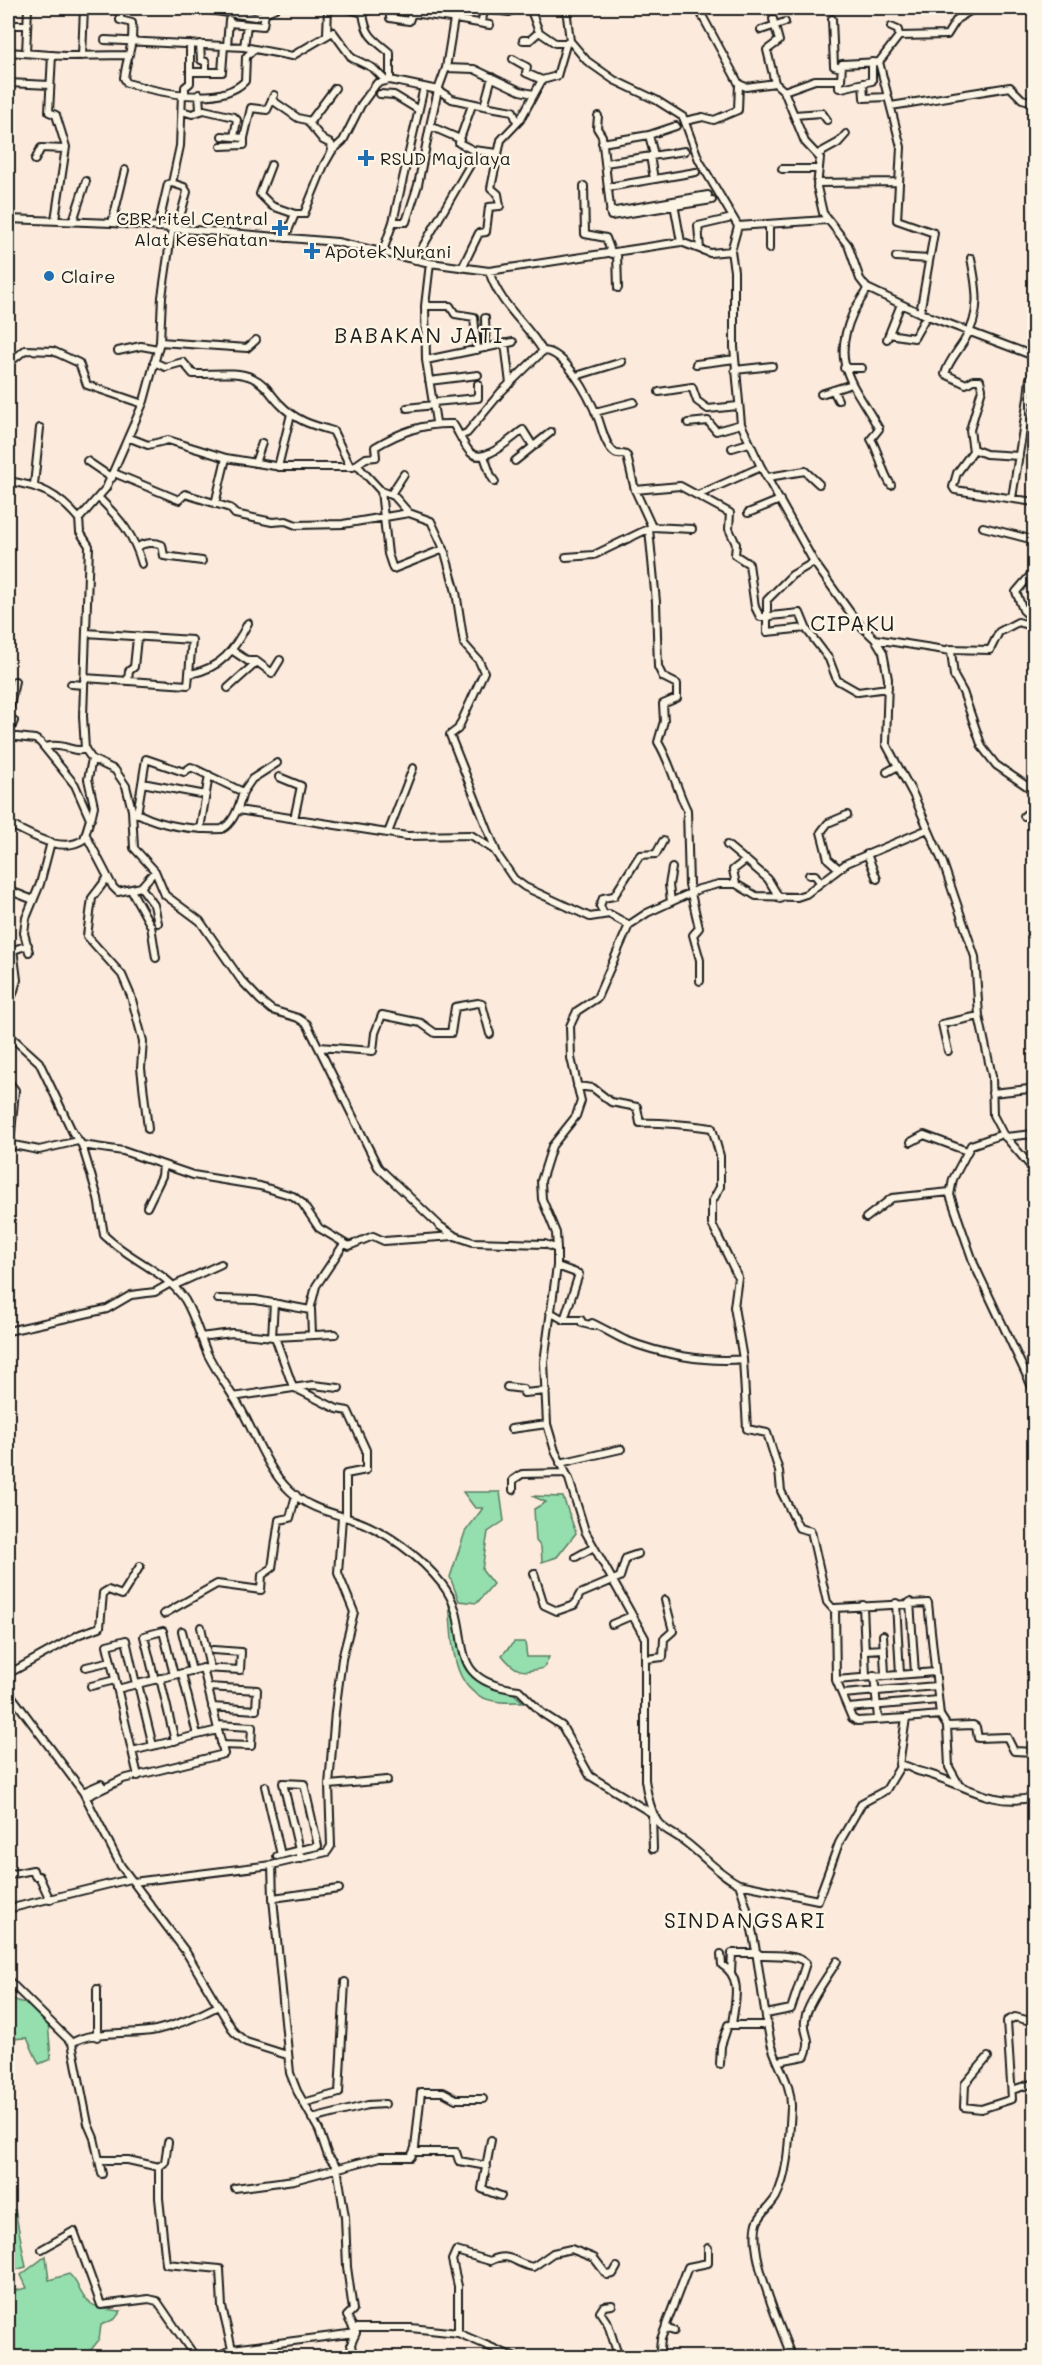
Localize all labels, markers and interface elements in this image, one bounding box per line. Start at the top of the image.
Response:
place label: RSUD Majalaya [380,146,511,170]
marker: RSUD Majalaya [357,149,375,167]
place label: CBR ritel Central Alat Kesehatan [116,206,268,251]
marker: CBR ritel Central Alat Kesehatan [273,221,287,235]
place label: Apotek Nurani [324,239,451,263]
marker: Apotek Nurani [305,244,319,258]
place label: Claire [61,264,115,288]
marker: Claire [42,269,56,283]
district label: BABAKAN JATI [334,321,504,348]
district label: CIPAKU [810,609,896,636]
district label: SINDANGSARI [664,1906,826,1933]

